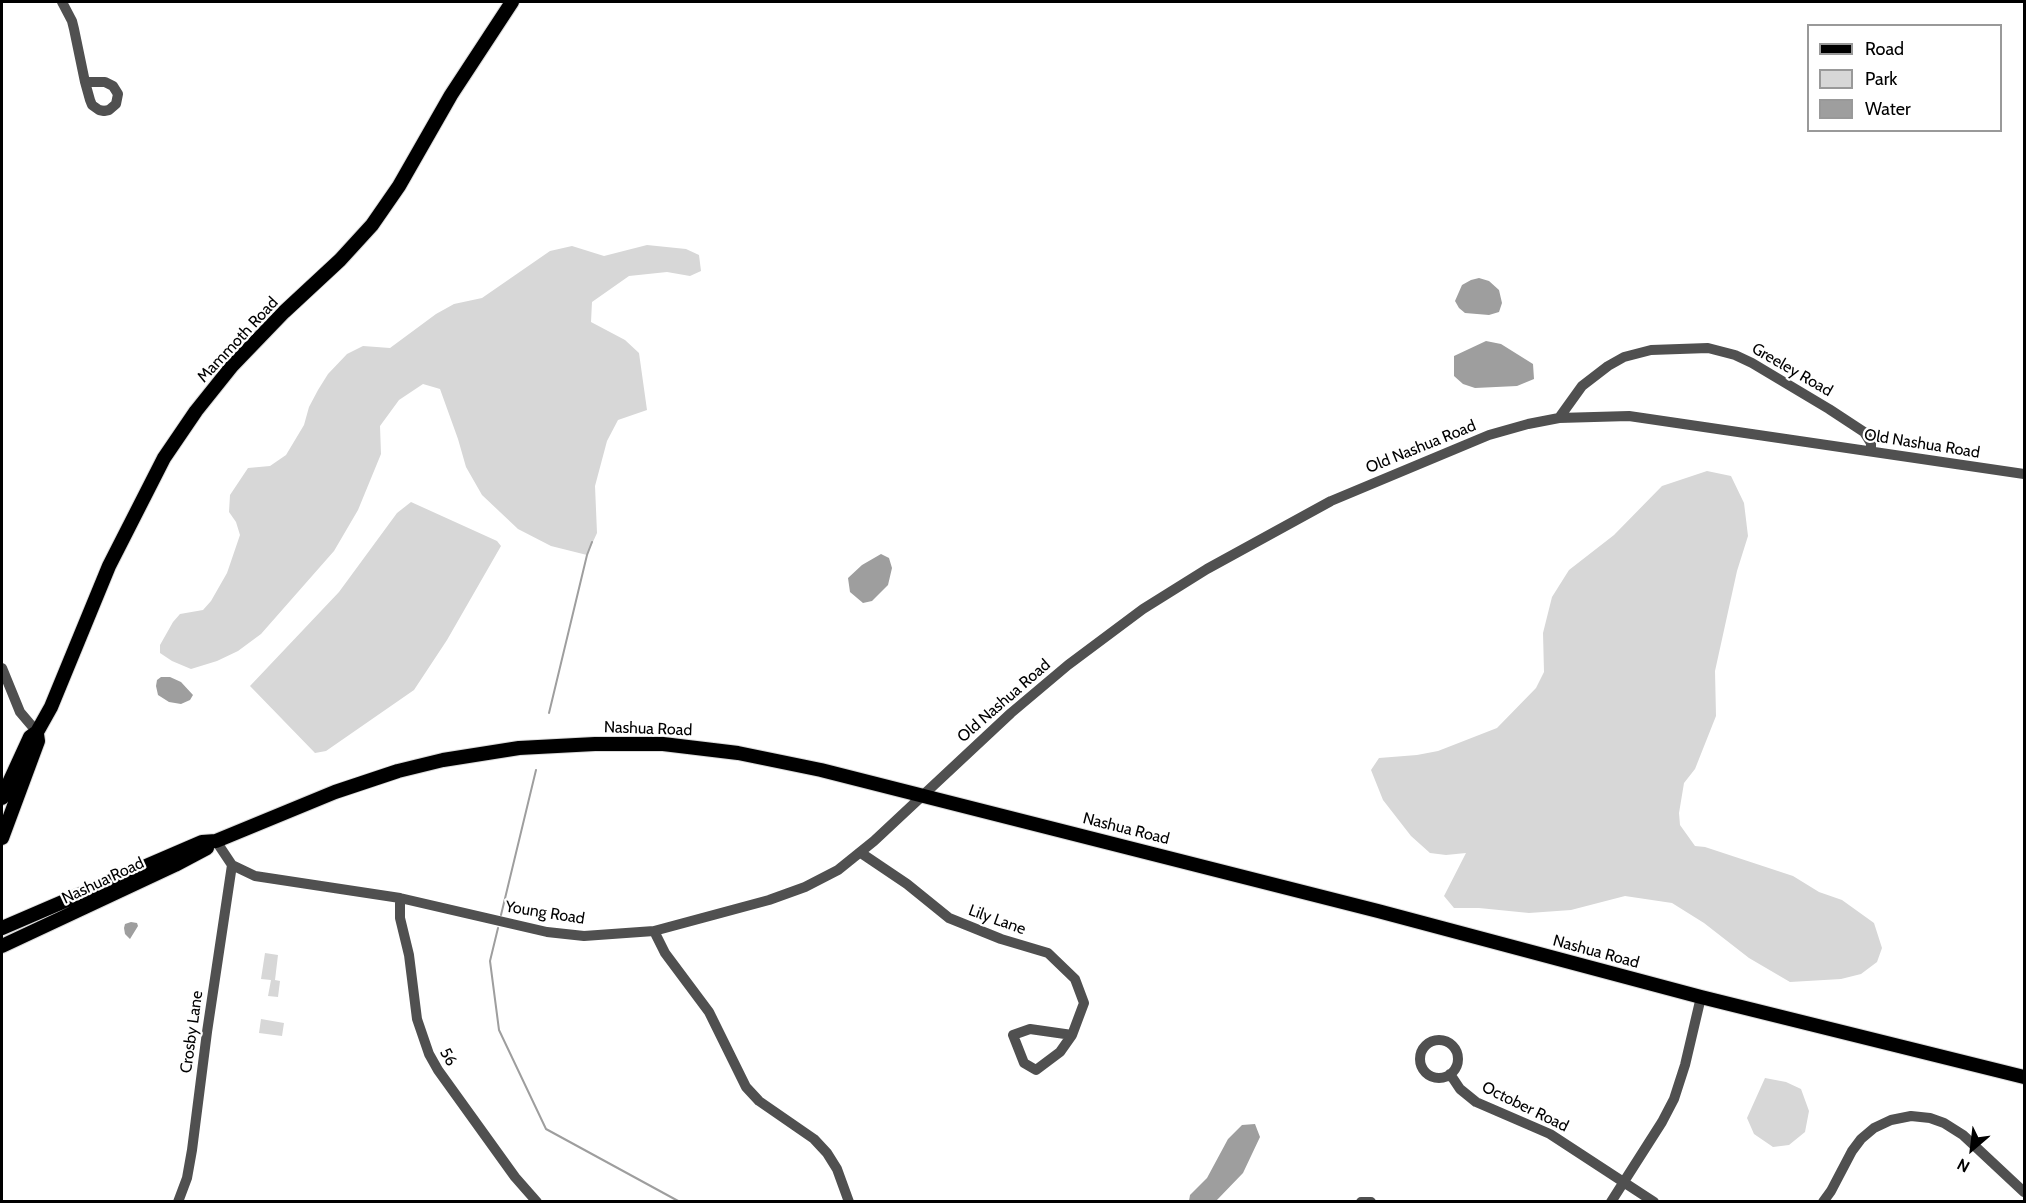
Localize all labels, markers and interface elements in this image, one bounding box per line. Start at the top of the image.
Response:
legend [1807,24,2002,132]
text: Road [1865,38,1904,60]
text: Park [1865,68,1897,90]
text: Water [1865,98,1911,120]
street label: Mammoth Road [194,293,282,387]
street label: Greeley Road [1748,339,1836,401]
street label: Old Nashua Road [1363,416,1479,478]
street label: Old Nashua Road [1863,425,1981,463]
street label: Old Nashua Road [954,655,1054,747]
street label: Nashua Road [603,718,693,740]
street label: Nashua Road [1081,809,1171,849]
street label: Nashua Road [59,854,147,908]
street label: Young Road [504,897,586,929]
street label: Lily Lane [966,901,1028,939]
street label: Nashua Road [1551,931,1641,973]
street label: Crosby Lane [177,989,207,1075]
street label: 56 [435,1045,461,1069]
street label: October Road [1479,1078,1571,1136]
north arrow [1942,1119,2002,1179]
text: N [1954,1154,1973,1176]

